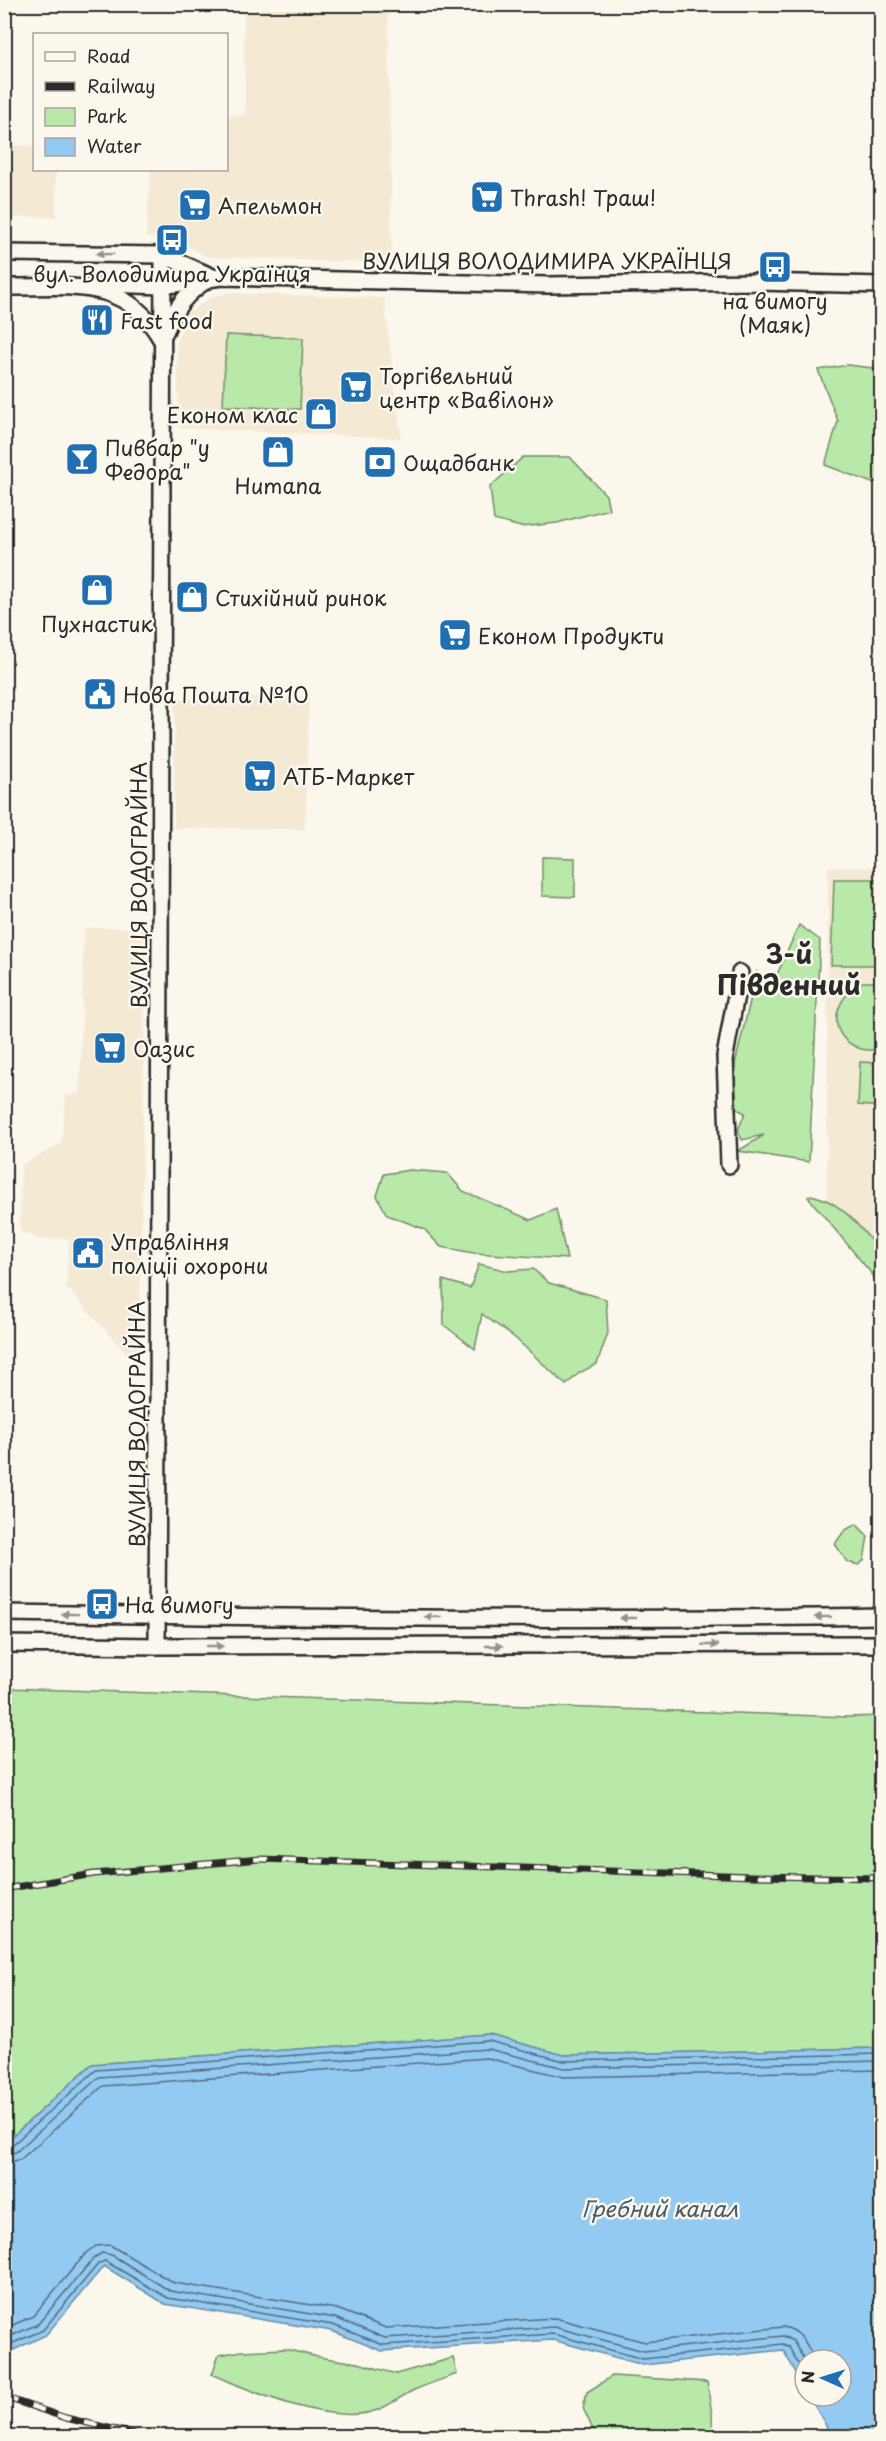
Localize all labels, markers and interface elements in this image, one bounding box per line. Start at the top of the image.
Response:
legend [33,33,228,171]
text: Road [87,42,131,69]
text: Railway [87,72,155,99]
text: Park [87,102,127,129]
text: Water [87,132,142,159]
supermarket icon: Thrash! Траш! [469,179,505,215]
place label: Thrash! Траш! [510,181,656,213]
supermarket icon: Апельмон [177,187,213,223]
place label: Апельмон [218,189,322,221]
bus stop icon: вул. Володимира Українця [154,222,190,258]
street label: ВУЛИЦЯ ВОЛОДИМИРА УКРАЇНЦЯ [362,244,732,276]
one-way arrow [95,249,114,259]
bus stop icon: на вимогу (Маяк) [757,249,793,285]
place label: вул. Володимира Українця [33,257,311,289]
place label: на вимогу (Маяк) [722,284,828,340]
restaurant icon: Fast food [79,302,115,338]
place label: Fast food [120,304,213,336]
place label: Торгівельний центр «Вавілон» [379,359,554,415]
supermarket icon: Торгівельний центр «Вавілон» [338,369,374,405]
shop icon: Економ клас [303,396,339,432]
place label: Економ клас [167,398,298,430]
place label: Пивбар "у Федора" [105,431,210,487]
shop icon: Humana [260,434,296,470]
bar icon: Пивбар "у Федора" [64,441,100,477]
bank icon: Ощадбанк [362,444,398,480]
place label: Ощадбанк [403,446,515,478]
place label: Humana [235,469,322,501]
shop icon: Пухнастик [79,572,115,608]
shop icon: Стихійний ринок [174,579,210,615]
place label: Стихійний ринок [215,581,387,613]
place label: Пухнастик [41,607,153,639]
supermarket icon: Економ Продукти [437,617,473,653]
place label: Економ Продукти [478,619,664,651]
public building icon: Нова Пошта №10 [82,676,118,712]
place label: Нова Пошта №10 [123,678,309,710]
supermarket icon: АТБ-Маркет [242,758,278,794]
place label: АТБ-Маркет [283,760,415,792]
street label: ВУЛИЦЯ ВОДОГРАЙНА [122,762,154,1008]
district label: 3-й Південний [717,932,861,1004]
supermarket icon: Оазис [92,1030,128,1066]
place label: Оазис [133,1032,195,1064]
place label: Управлiння полiцii охорони [111,1225,268,1281]
public building icon: Управлiння полiцii охорони [70,1235,106,1271]
street label: ВУЛИЦЯ ВОДОГРАЙНА [120,1301,152,1547]
bus stop icon: На вимогу [84,1586,120,1622]
place label: На вимогу [125,1588,234,1620]
one-way arrow [61,1609,80,1619]
one-way arrow [424,1612,443,1622]
one-way arrow [814,1612,833,1622]
one-way arrow [619,1613,638,1623]
one-way arrow [701,1640,720,1650]
one-way arrow [206,1641,225,1651]
one-way arrow [485,1641,504,1651]
water label: Гребний канал [582,2191,739,2224]
north arrow [793,2348,853,2408]
text: N [795,2370,819,2384]

